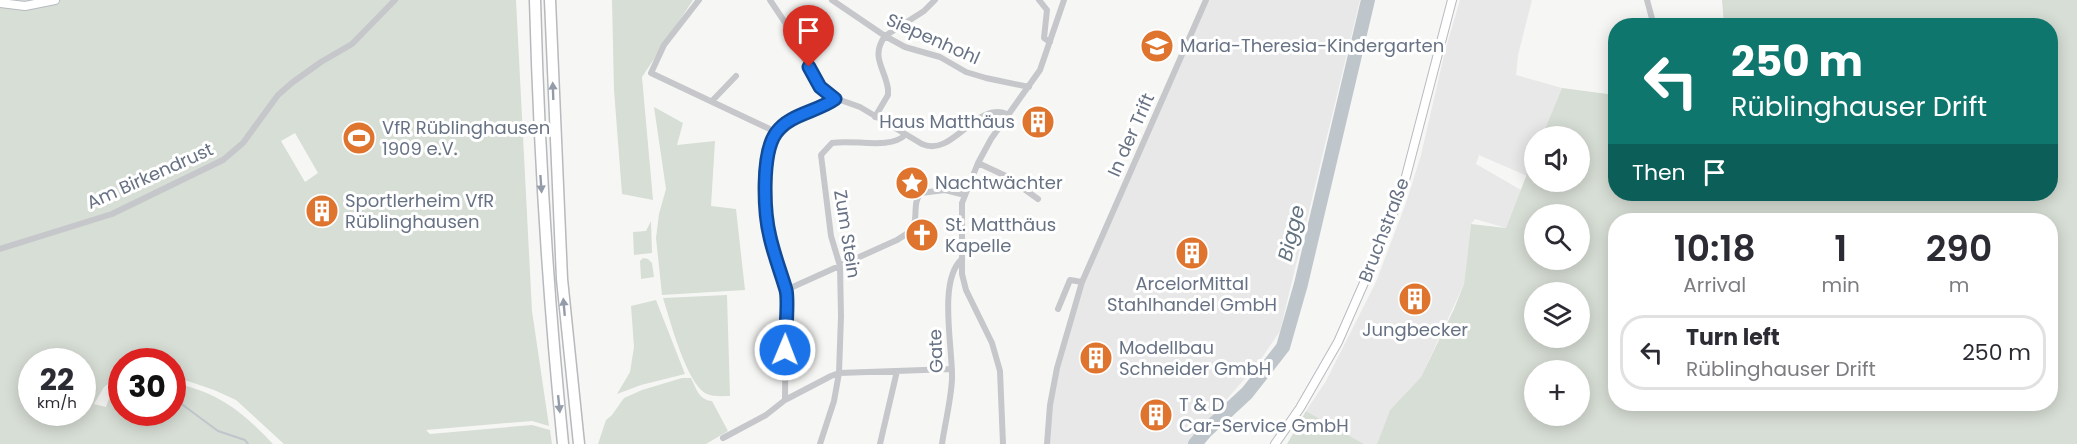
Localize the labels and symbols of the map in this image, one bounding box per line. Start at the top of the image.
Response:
pin [783,5,834,67]
street label: Siepenhohl [882,7,984,70]
school or university icon: Maria-Theresia-Kindergarten [1139,28,1175,64]
place label: Maria-Theresia-Kindergarten [1180,33,1444,58]
one-way arrow [548,82,558,101]
street label: In der Trift [1101,89,1160,181]
building icon: Haus Matthäus [1020,104,1056,140]
place label: Haus Matthäus [879,109,1015,134]
place label: VfR Rüblinghausen 1909 e.V. [382,115,550,161]
sports icon: VfR Rüblinghausen 1909 e.V. [341,120,377,156]
street label: Am Birkendrust [83,136,217,215]
place icon: Nachtwächter [894,165,930,201]
place label: Nachtwächter [935,170,1063,195]
street label: Bruchstraße [1352,174,1415,286]
one-way arrow [537,175,546,194]
place label: Sportlerheim VfR Rüblinghausen [345,188,494,234]
street label: Zum Stein [828,188,867,280]
building icon: Sportlerheim VfR Rüblinghausen [304,193,340,229]
water label: Bigge [1271,202,1311,264]
place label: St. Matthäus Kapelle [945,212,1056,258]
church icon: St. Matthäus Kapelle [904,217,940,253]
building icon: ArcelorMittal Stahlhandel GmbH [1174,235,1210,271]
place label: ArcelorMittal Stahlhandel GmbH [1107,271,1277,317]
building icon: Jungbecker [1397,281,1433,317]
one-way arrow [559,297,569,316]
place label: Jungbecker [1362,317,1468,342]
position arrow [753,318,817,382]
street label: Gate [922,329,949,373]
place label: Modellbau Schneider GmbH [1119,335,1271,381]
building icon: Modellbau Schneider GmbH [1078,340,1114,376]
speed limit sign: 30 [108,348,186,426]
place label: T & D Car-Service GmbH [1179,392,1349,438]
one-way arrow [554,395,564,414]
building icon: T & D Car-Service GmbH [1138,397,1174,433]

